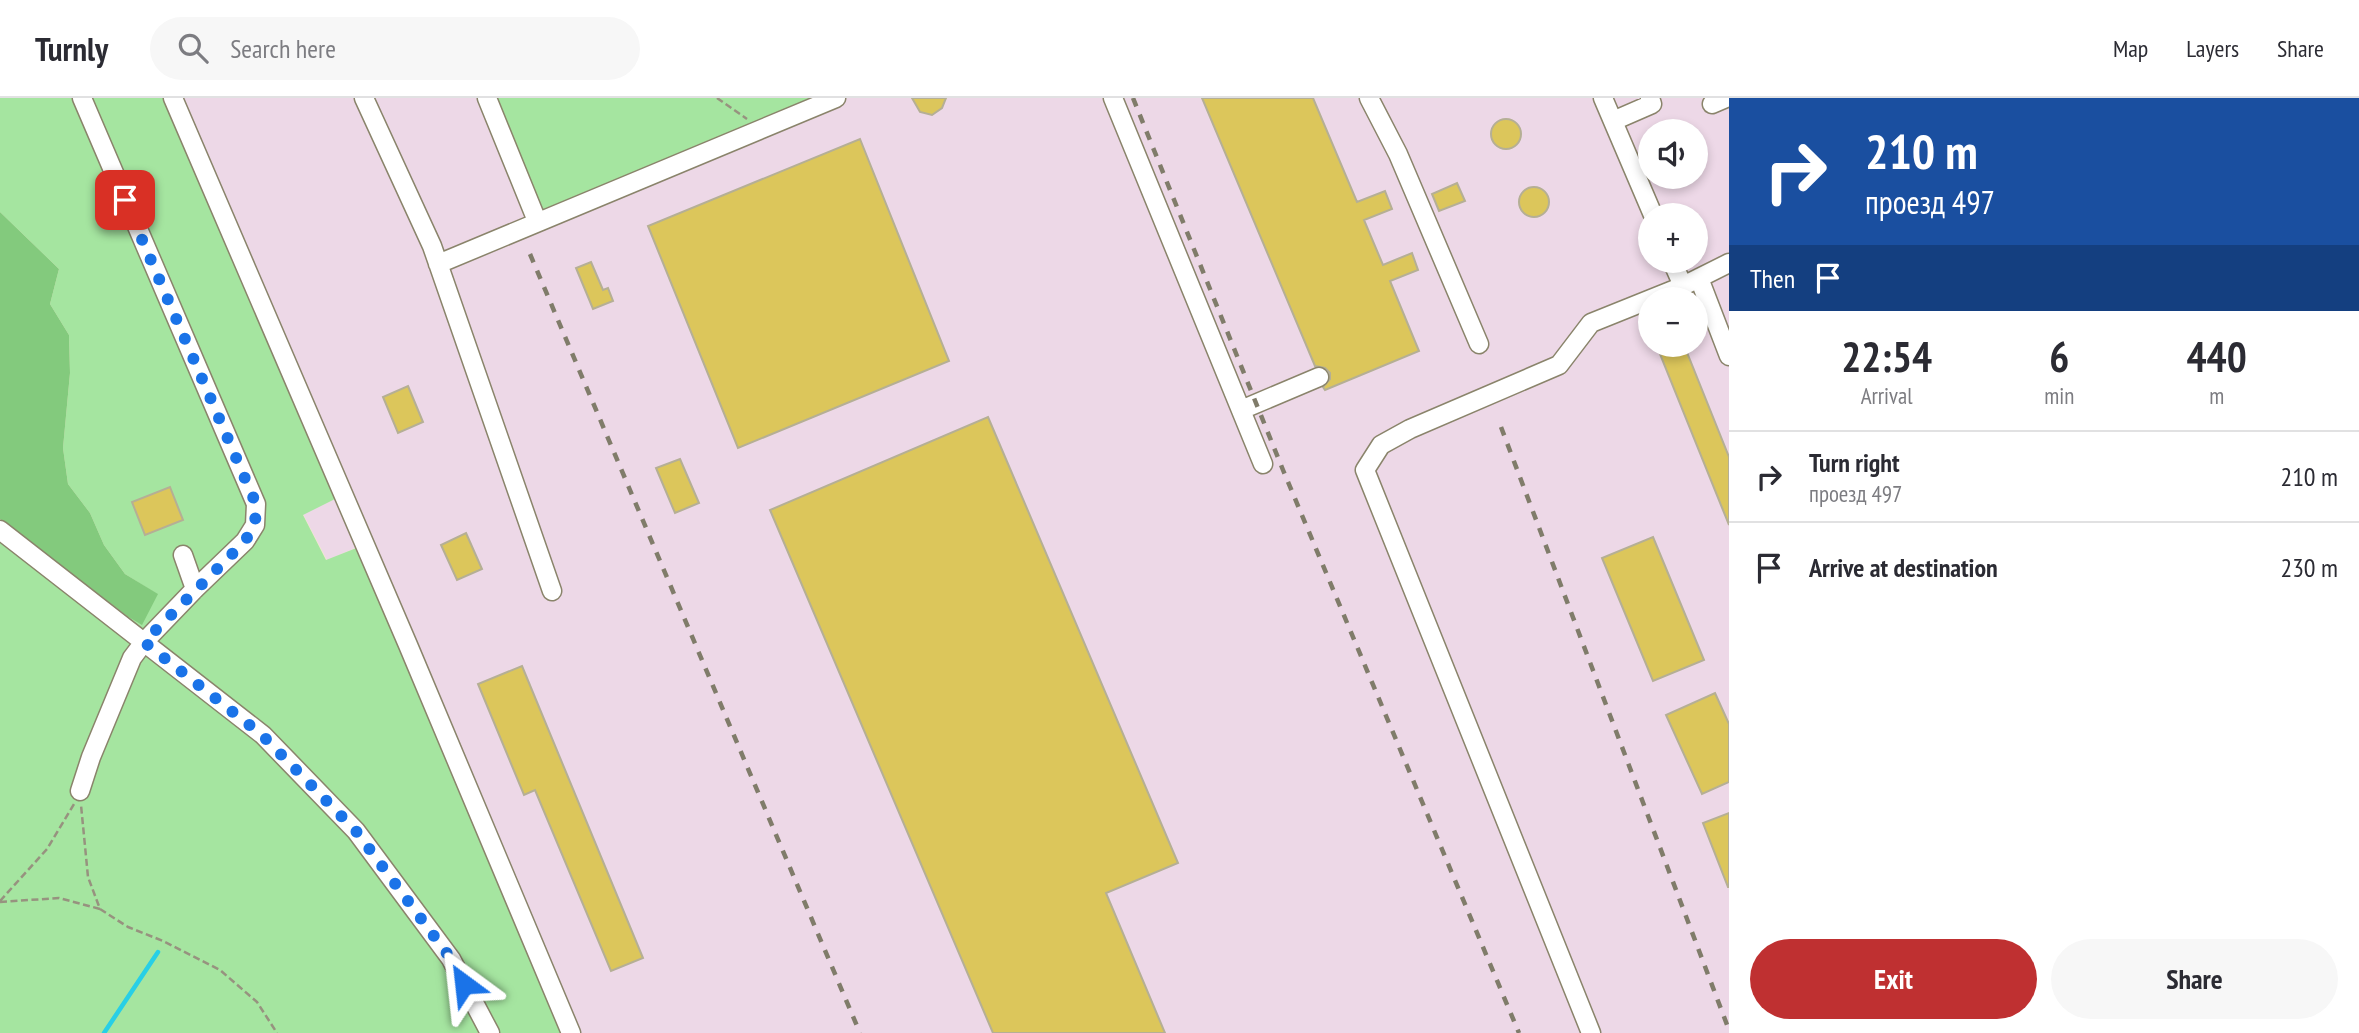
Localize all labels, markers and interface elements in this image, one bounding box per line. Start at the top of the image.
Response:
search box [150,17,640,80]
text: Turnly [35,27,108,70]
icon: search [174,29,212,67]
text: Search here [230,32,336,65]
text: Map [2113,33,2148,64]
text: Layers [2186,33,2239,64]
text: Share [2277,33,2324,64]
map controls [1638,119,1708,357]
button: sound [1638,119,1708,189]
text: 210 m [1865,119,1978,183]
icon: right [1750,126,1841,217]
pin [95,170,155,230]
icon: arrive [106,181,144,219]
text: проезд 497 [1865,181,1995,223]
button: + [1638,203,1708,273]
icon: arrive [1809,259,1847,297]
text: Then [1750,262,1795,295]
button: − [1638,287,1708,357]
text: 22:54 [1841,329,1932,384]
text: 6 [2049,329,2069,384]
text: 440 [2187,329,2247,384]
text: Arrival [1861,381,1913,410]
text: min [2044,381,2074,410]
text: m [2209,381,2224,410]
text: Turn right [1809,446,1900,479]
icon: right [1750,458,1788,496]
text: 210 m [2280,460,2338,493]
text: проезд 497 [1809,479,1902,508]
icon: arrive [1750,549,1788,587]
text: Arrive at destination [1809,551,1998,584]
text: 230 m [2280,551,2338,584]
button: Exit [1750,939,2037,1019]
button: Share [2051,939,2338,1019]
position arrow [427,947,501,1021]

